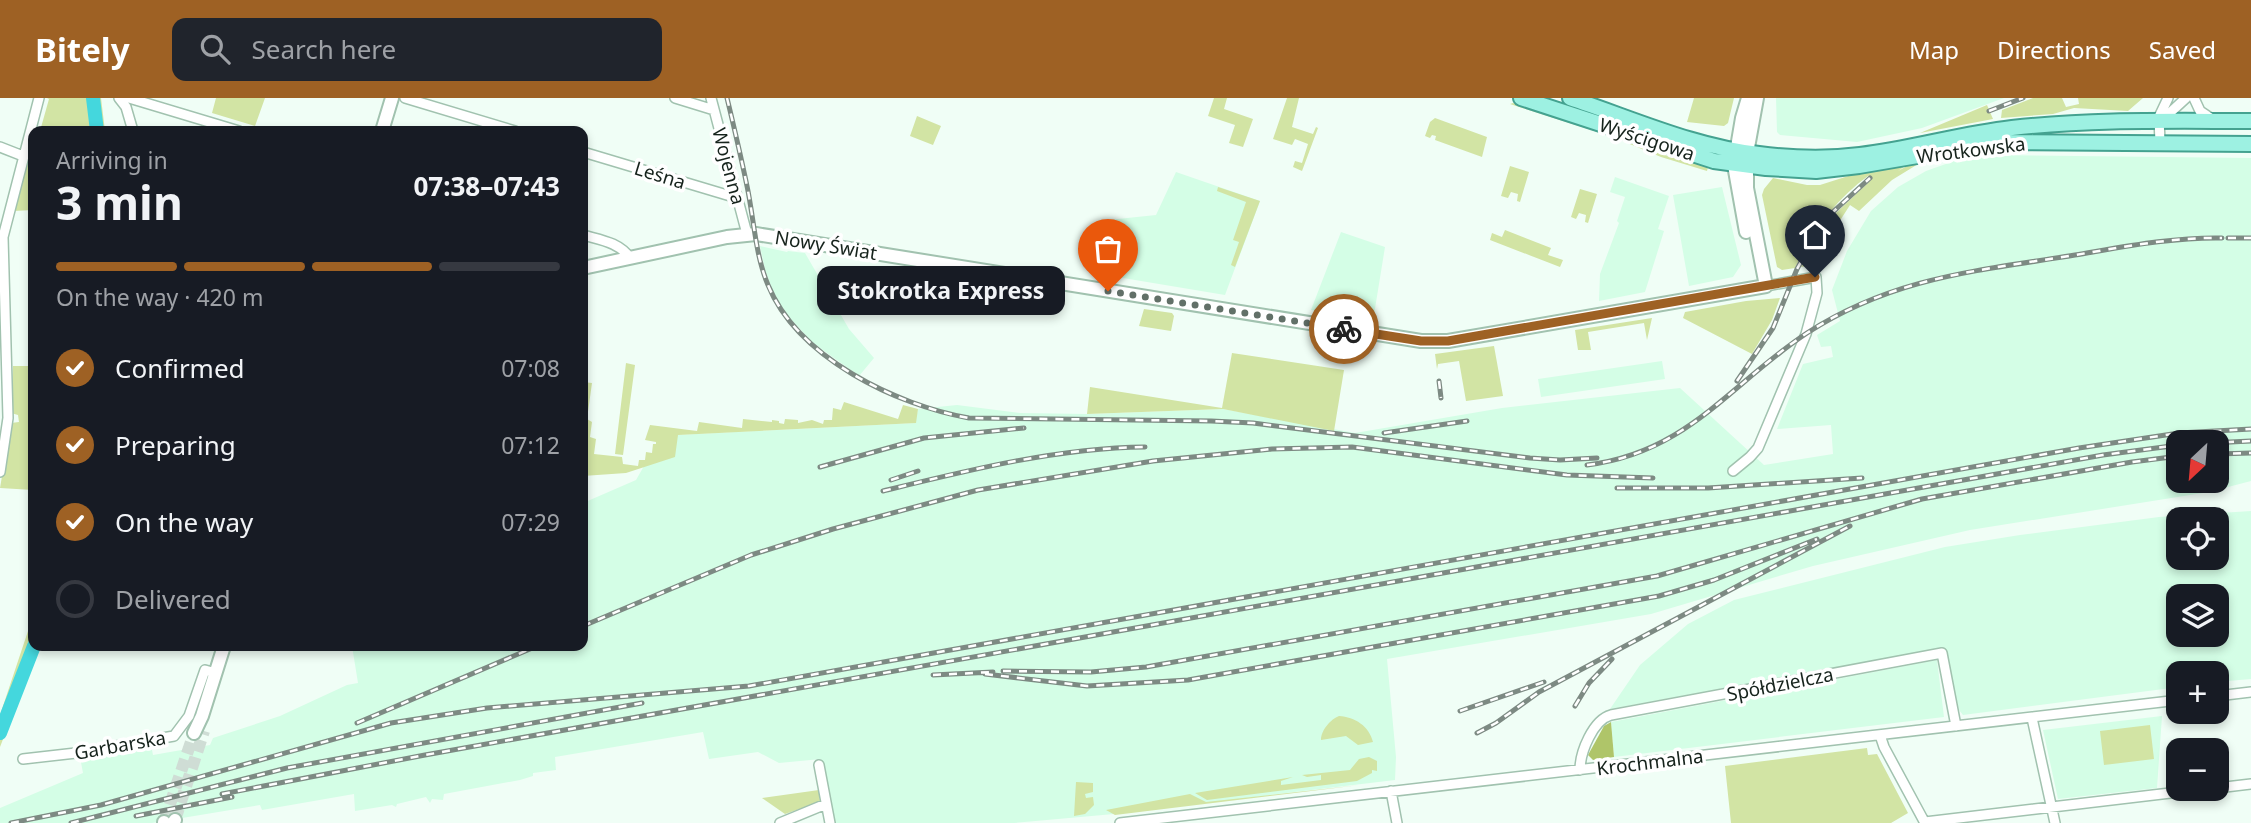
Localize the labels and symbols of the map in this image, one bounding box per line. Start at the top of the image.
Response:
street label: Wyścigowa [1596,111,1698,167]
street label: Wojenna [706,125,752,207]
street label: Wrotkowska [1915,130,2027,170]
street label: Leśna [631,155,689,195]
pin [1785,205,1845,277]
pin [1078,219,1138,291]
street label: Nowy Świat [773,224,879,266]
callout: Stokrotka Express [818,266,1066,316]
courier [1309,294,1379,364]
north arrow [2166,430,2230,494]
street label: Spółdzielcza [1724,661,1836,707]
street label: Garbarska [72,724,168,766]
street label: Krochmalna [1595,743,1705,781]

